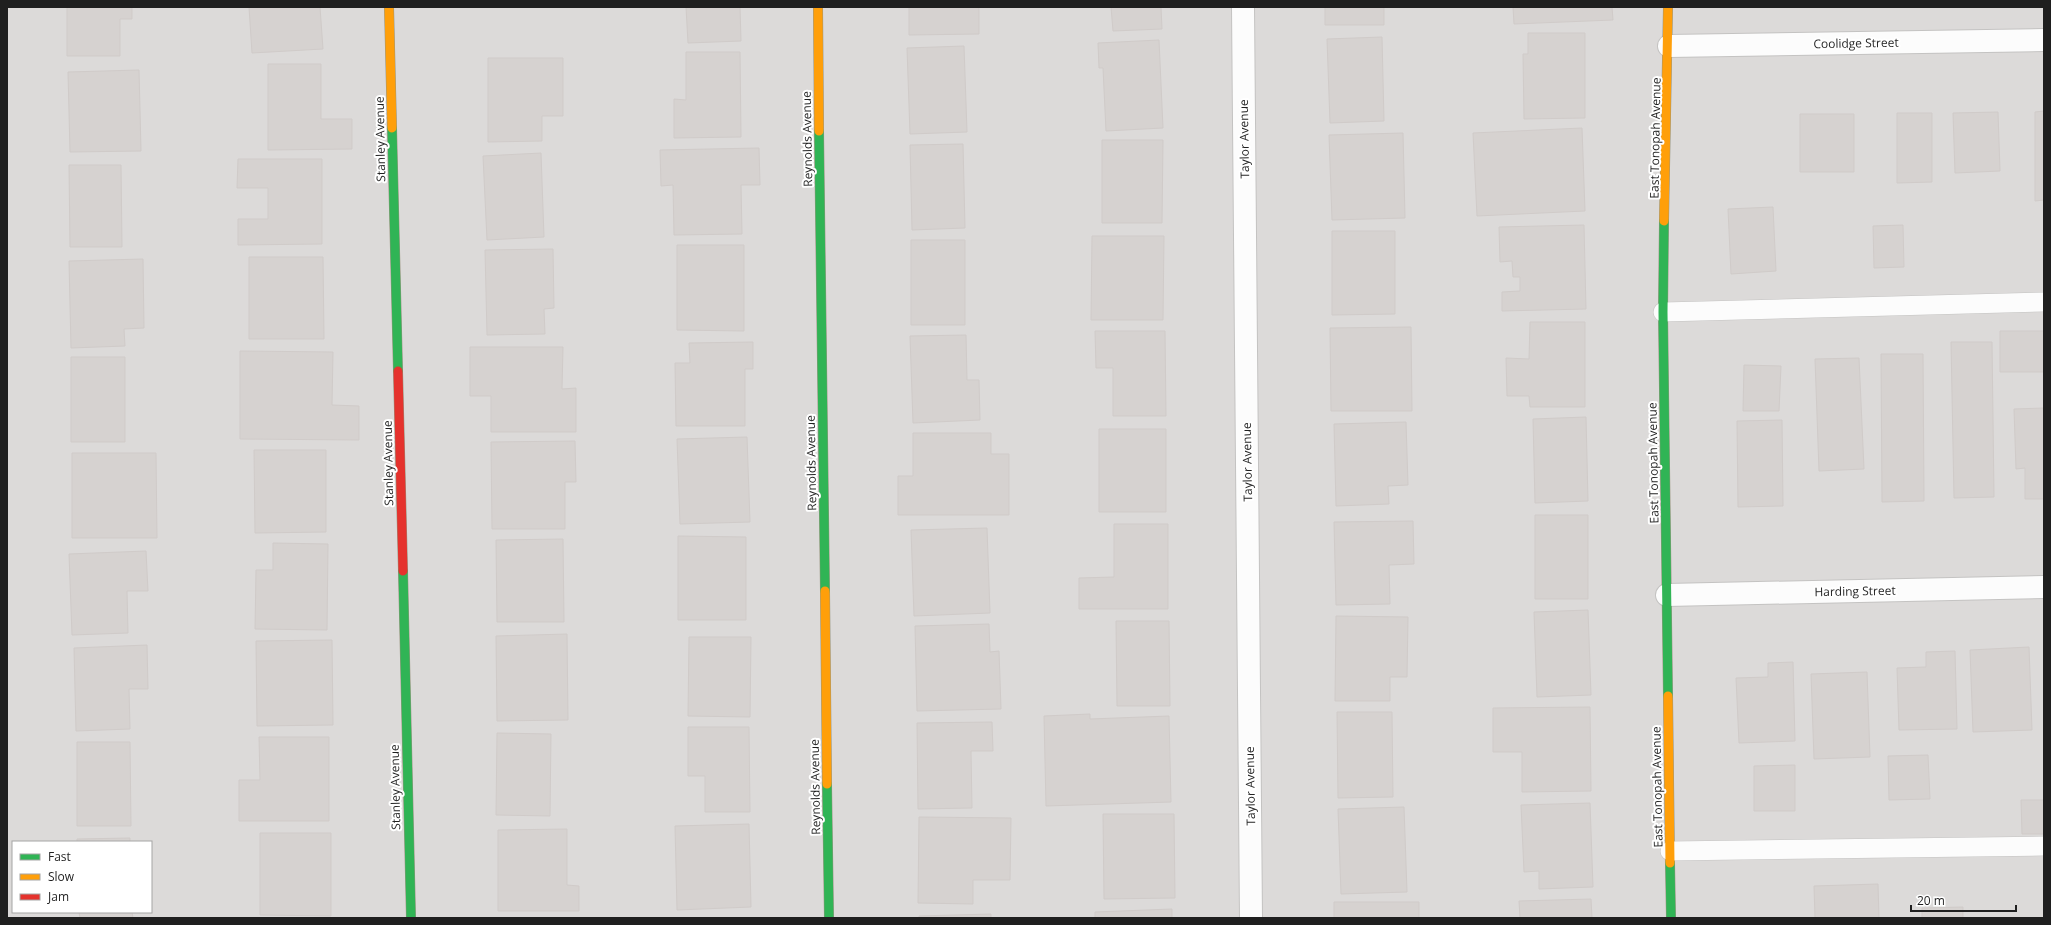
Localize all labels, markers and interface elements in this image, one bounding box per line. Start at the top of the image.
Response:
street label: Coolidge Street [1813,34,1899,52]
street label: East Tonopah Avenue [1645,77,1665,199]
street label: Reynolds Avenue [798,91,816,187]
street label: Stanley Avenue [371,96,389,182]
street label: Taylor Avenue [1235,99,1253,179]
street label: East Tonopah Avenue [1643,402,1663,524]
street label: Reynolds Avenue [802,415,820,511]
street label: Stanley Avenue [379,420,397,506]
street label: Taylor Avenue [1238,422,1256,502]
street label: Harding Street [1814,582,1896,600]
street label: East Tonopah Avenue [1647,726,1667,848]
street label: Reynolds Avenue [806,739,824,835]
street label: Stanley Avenue [386,744,404,830]
street label: Taylor Avenue [1241,746,1259,826]
legend [12,841,152,913]
text: Fast [48,848,71,865]
text: Slow [48,868,75,885]
scale bar [1911,887,2016,913]
text: Jam [47,888,69,905]
text: 20 m [1917,892,1945,909]

